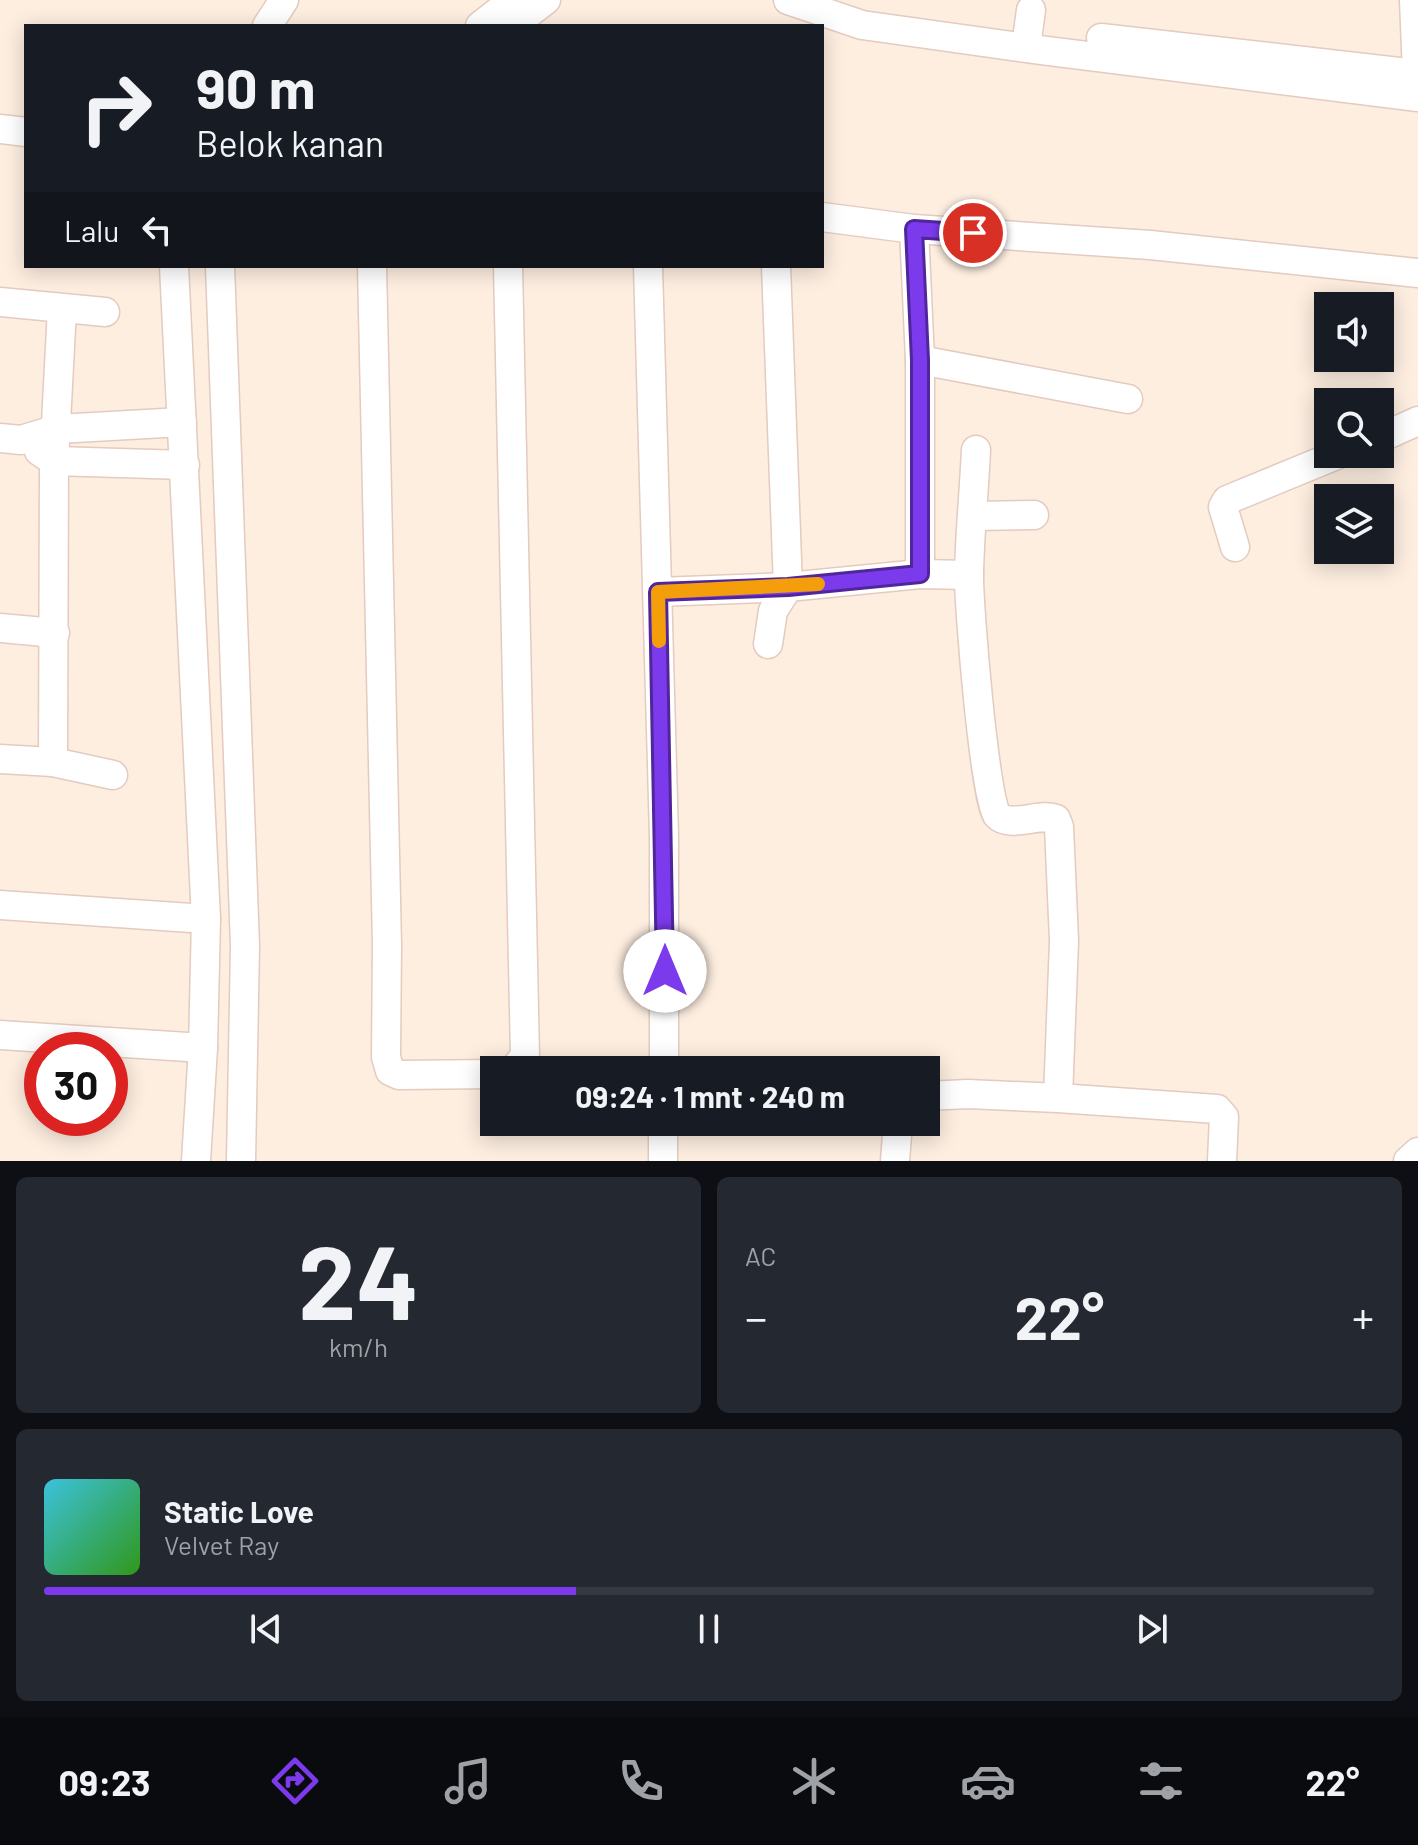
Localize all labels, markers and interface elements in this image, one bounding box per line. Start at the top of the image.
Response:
text: 90 m [196,53,316,120]
icon: right [64,56,168,160]
text: Belok kanan [196,121,384,164]
pin [939,199,1007,267]
icon: left [135,208,179,252]
icon: arrive [951,211,995,255]
text: Lalu [64,212,119,248]
map controls [1314,292,1394,564]
button: sound [1314,292,1394,372]
button: search [1314,388,1394,468]
button: layers [1314,484,1394,564]
position arrow [623,929,707,1013]
speed limit sign: 30 [24,1032,128,1136]
text: 09:24 · 1 mnt · 240 m [575,1078,845,1114]
text: 24 [298,1216,419,1341]
text: AC [745,1240,776,1271]
text: 22° [1015,1280,1104,1352]
text: − [745,1290,767,1343]
text: + [1352,1290,1374,1343]
text: km/h [329,1331,388,1362]
text: Static Love [164,1493,314,1529]
text: Velvet Ray [164,1529,279,1560]
icon: previous [244,1607,288,1651]
icon: pause [687,1607,731,1651]
icon: next [1130,1607,1174,1651]
icon: directions [267,1753,323,1809]
icon: music [440,1753,496,1809]
icon: phone [613,1753,669,1809]
icon: climate [786,1753,842,1809]
icon: car [960,1753,1016,1809]
icon: filters [1133,1753,1189,1809]
text: 09:23 [59,1760,150,1803]
text: 22° [1306,1760,1359,1803]

